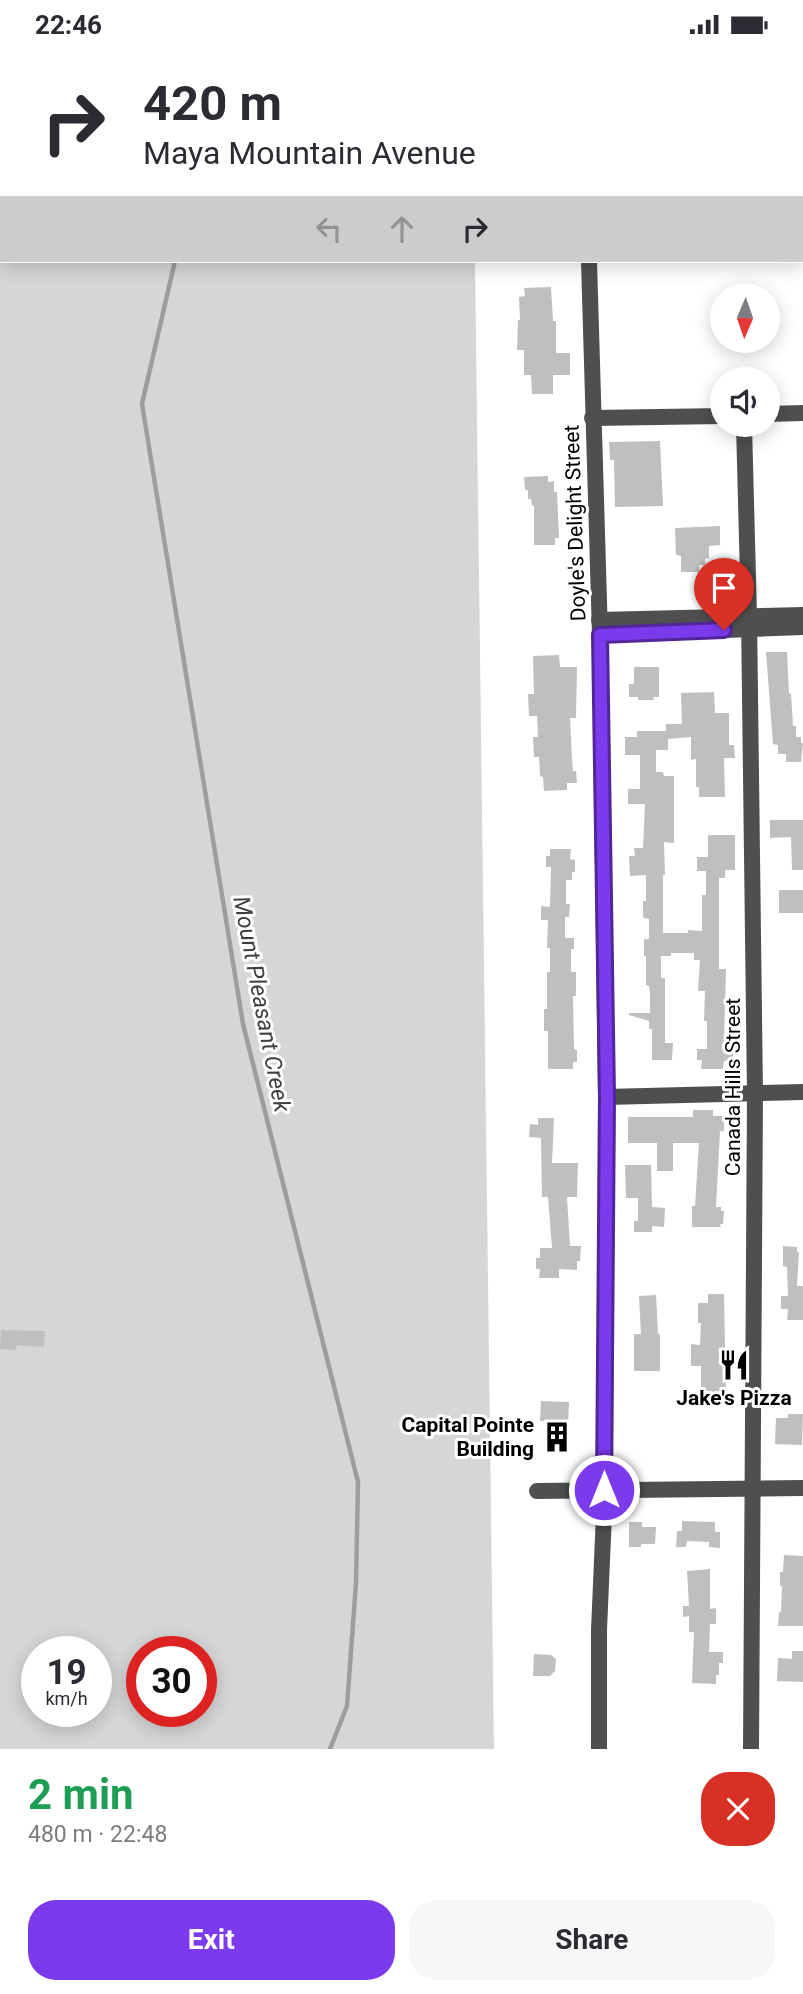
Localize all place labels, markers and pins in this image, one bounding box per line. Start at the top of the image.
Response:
pin [694,558,754,630]
restaurant icon: Jake's Pizza [717,1348,751,1382]
place label: Jake's Pizza [676,1386,792,1410]
place label: Capital Pointe Building [401,1413,534,1461]
building icon: Capital Pointe Building [540,1420,574,1454]

